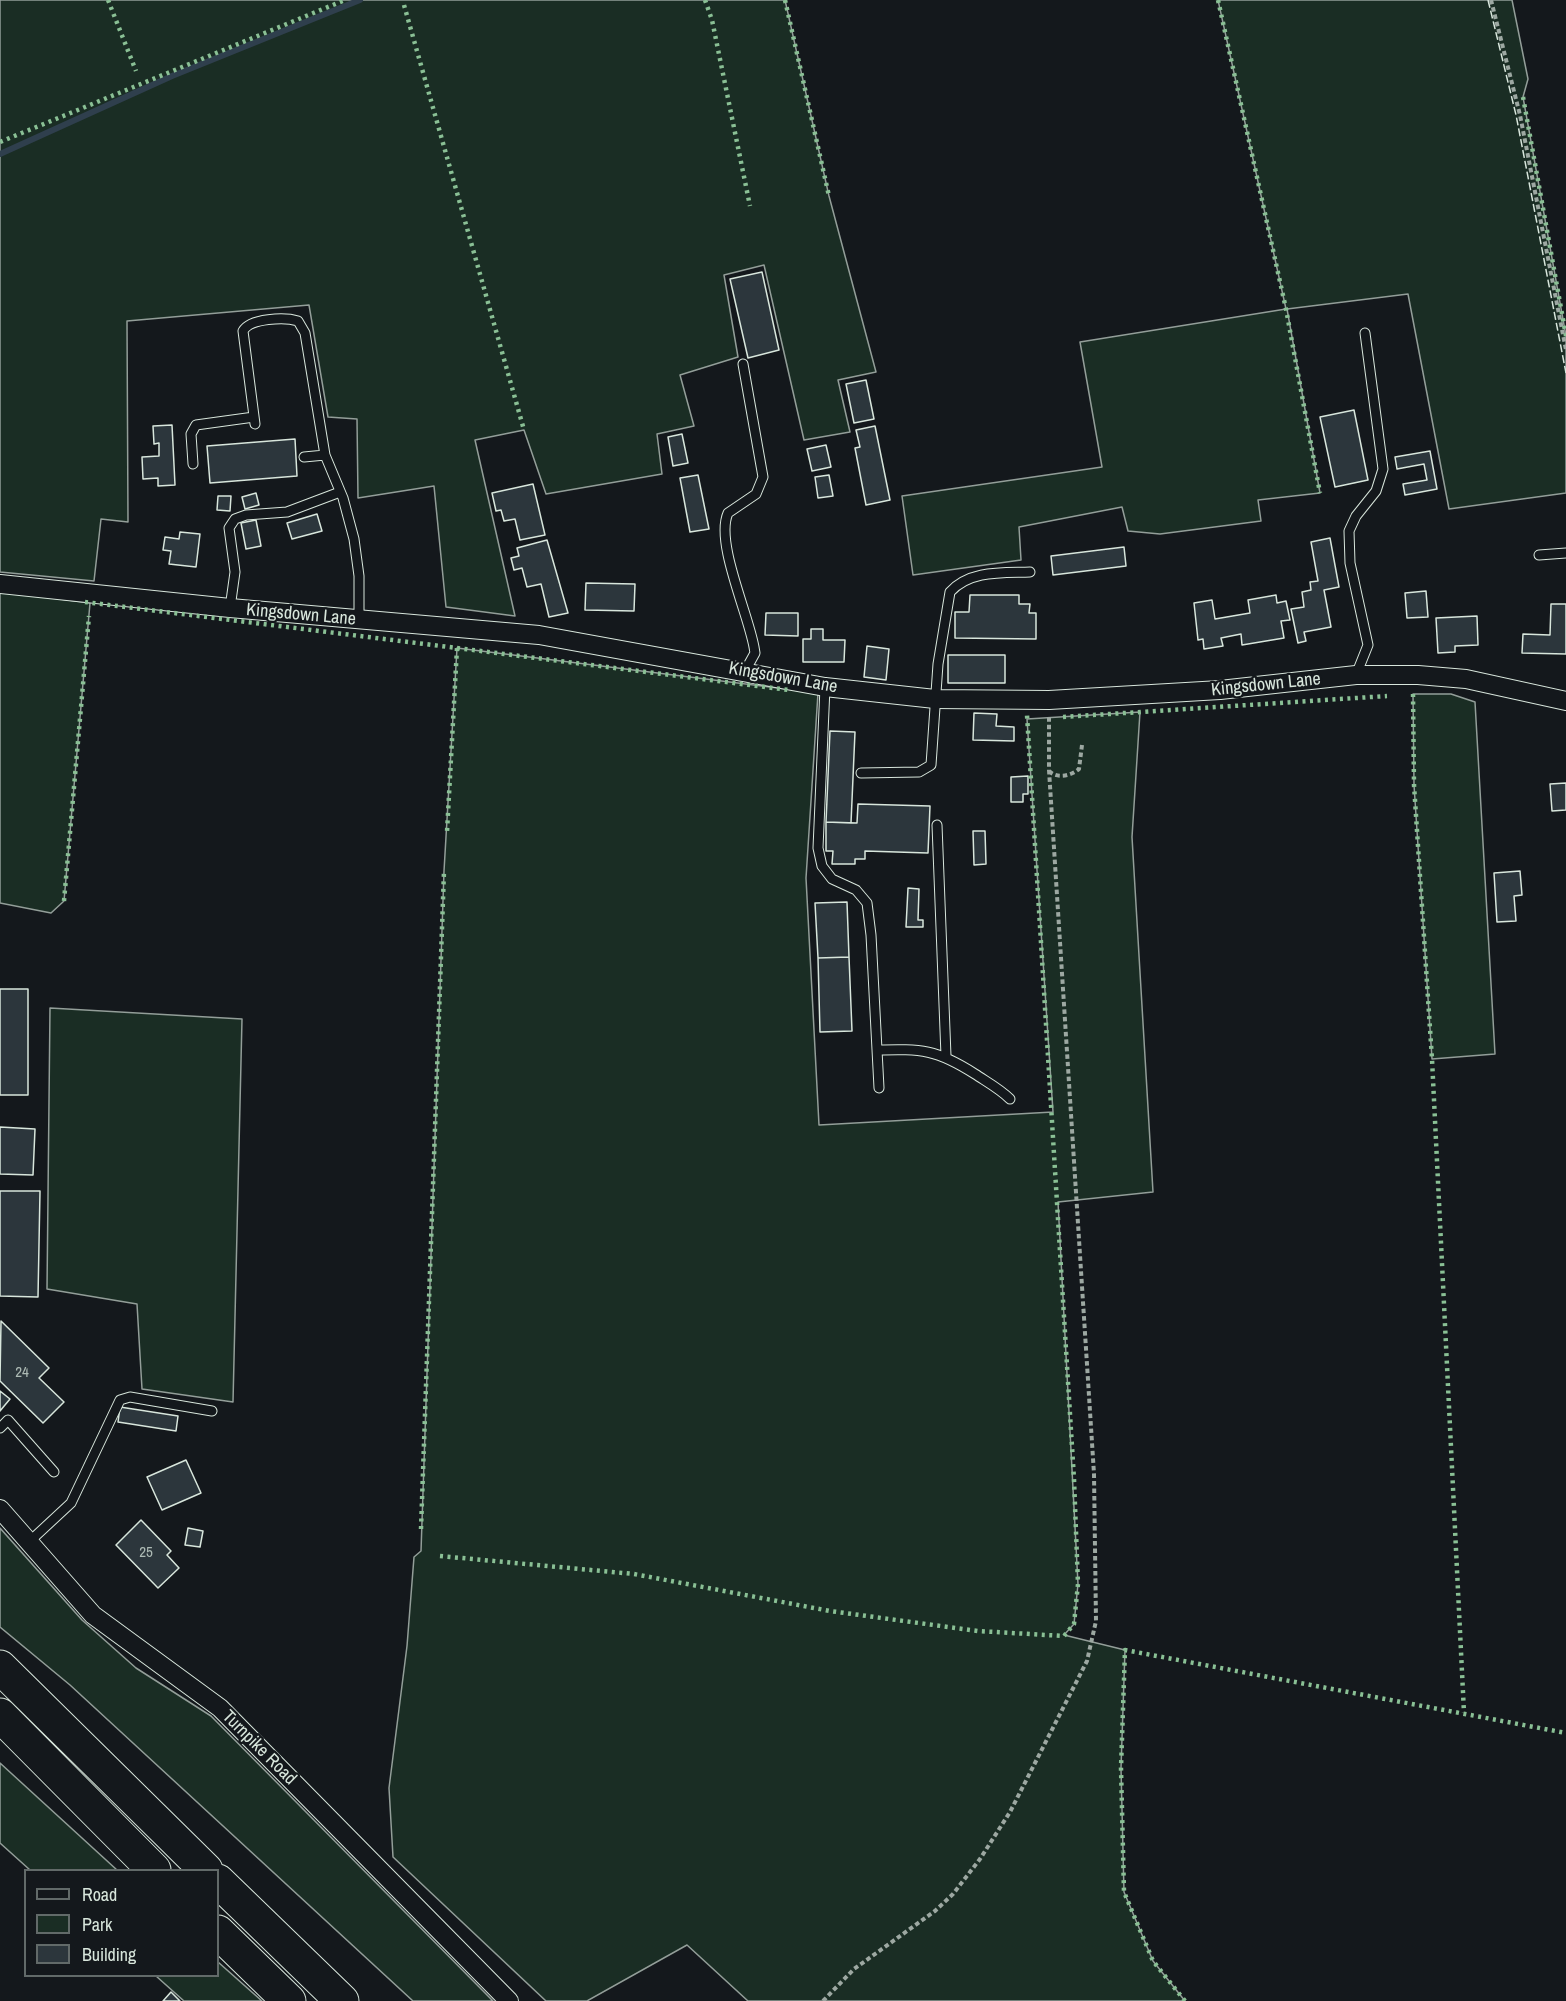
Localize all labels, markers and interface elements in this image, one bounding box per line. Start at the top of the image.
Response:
street label: Kingsdown Lane [245,599,357,631]
street label: Kingsdown Lane [727,658,839,698]
street label: Kingsdown Lane [1210,669,1322,701]
house number: 24 [15,1364,29,1382]
house number: 25 [139,1544,153,1562]
street label: Turnpike Road [217,1706,301,1790]
legend [24,1869,219,1977]
text: Road [82,1882,117,1907]
text: Park [82,1912,112,1937]
text: Building [82,1942,136,1967]

